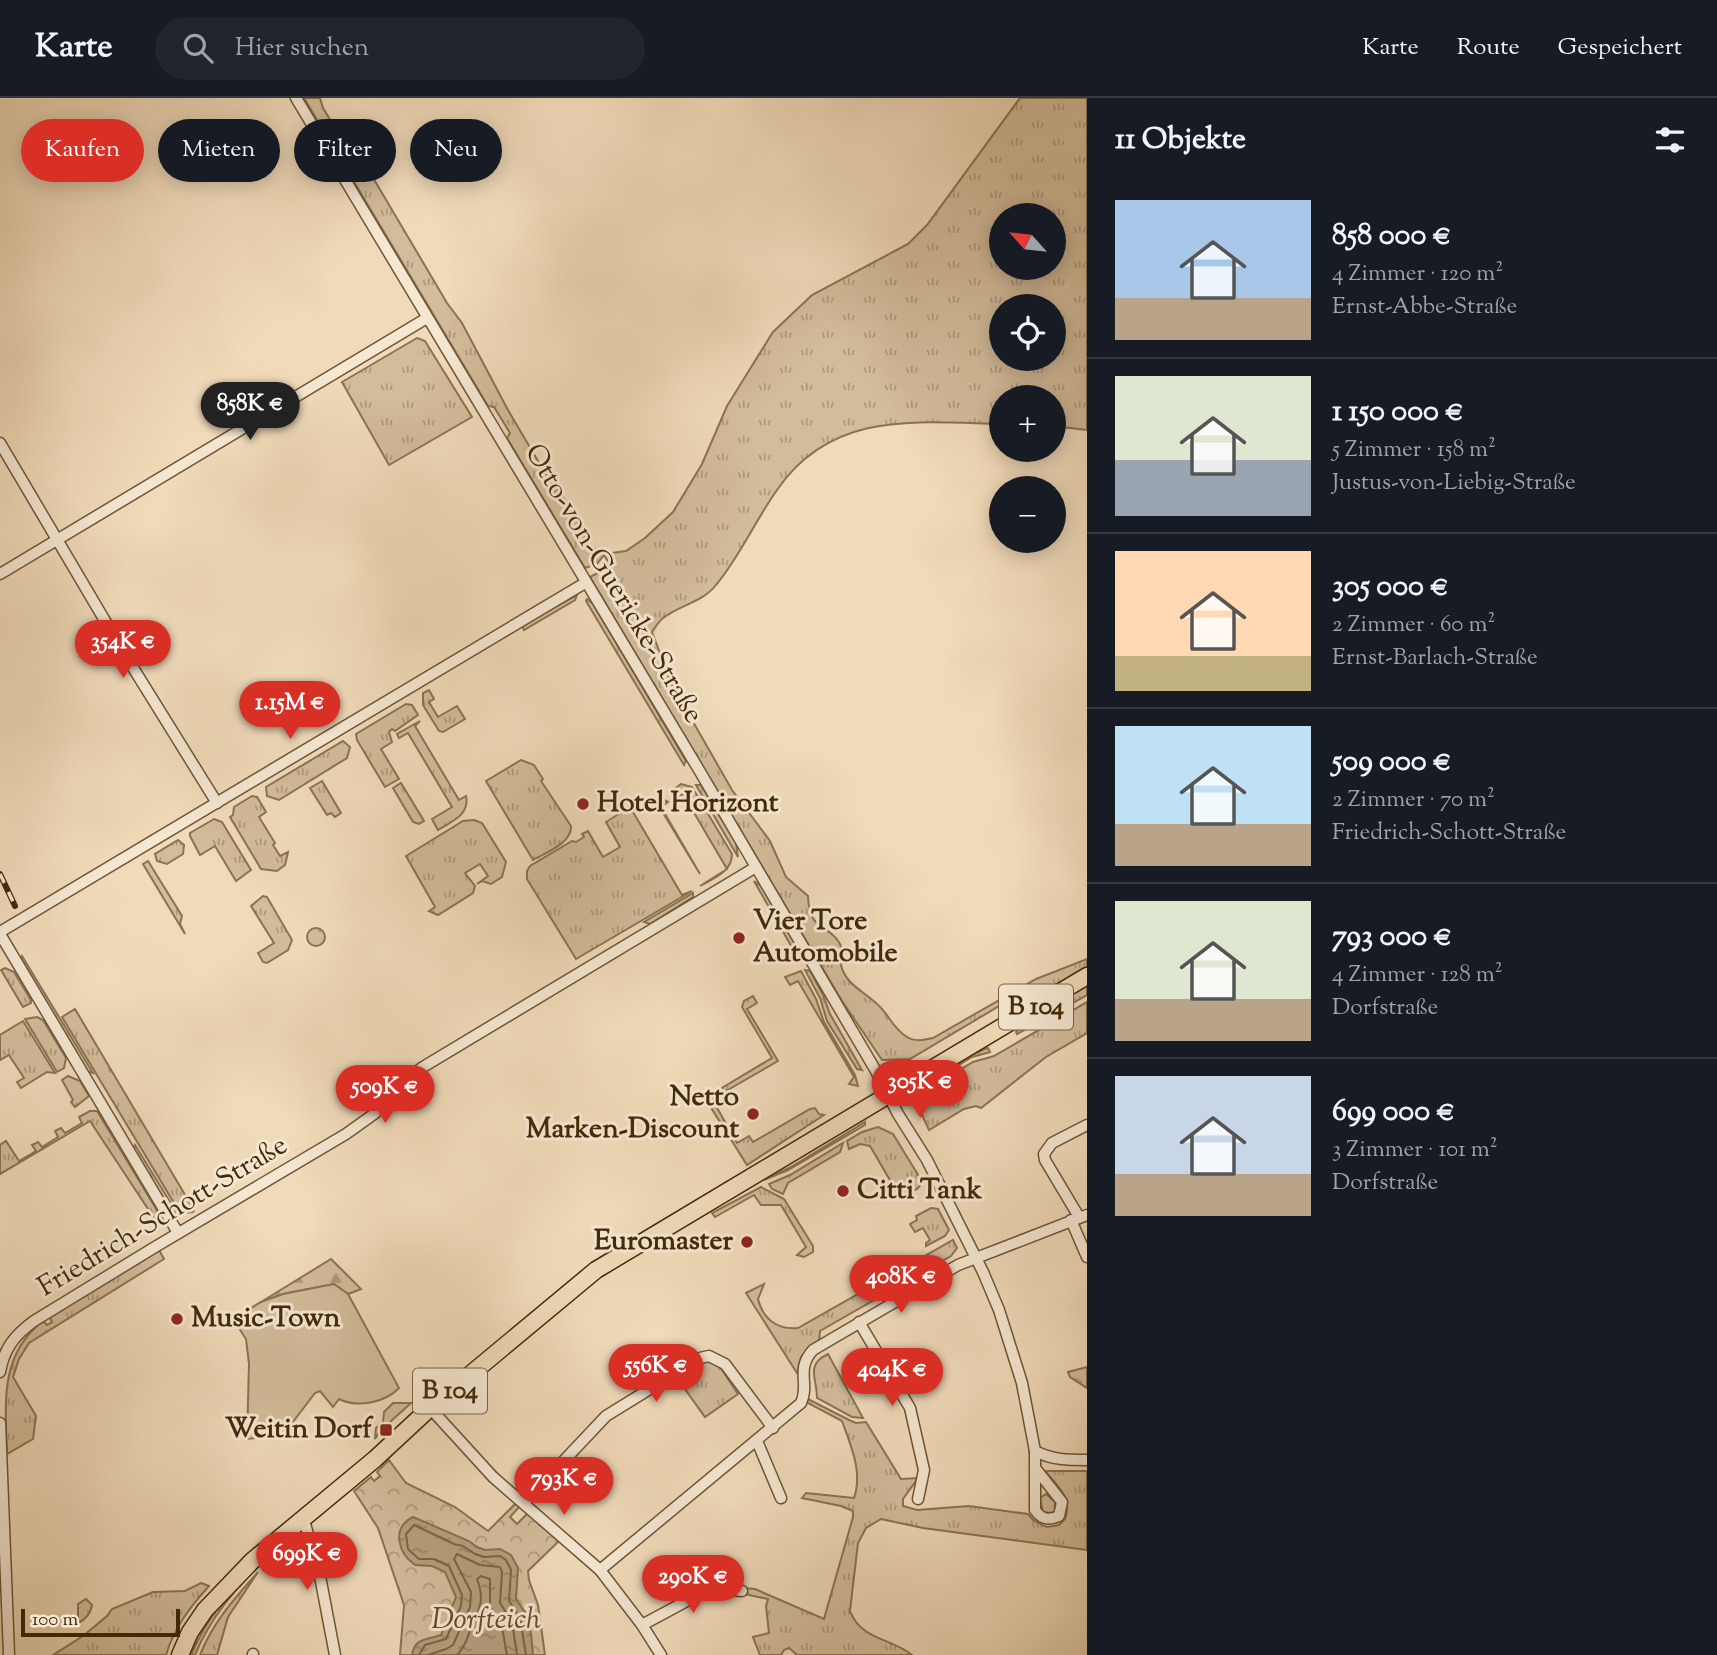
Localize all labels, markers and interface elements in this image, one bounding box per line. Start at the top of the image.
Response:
search box [155,17,645,80]
text: Karte [35,24,113,72]
icon: search [179,29,217,67]
text: Hier suchen [235,30,369,67]
text: Karte [1362,31,1419,65]
text: Route [1457,31,1520,65]
text: Gespeichert [1558,31,1682,65]
chip: Kaufen [21,119,144,182]
chip: Mieten [158,119,280,182]
chip: Filter [294,119,396,182]
chip: Neu [410,119,502,182]
text: 11 Objekte [1115,119,1246,162]
icon: filters [1651,121,1689,159]
north arrow [989,203,1066,280]
map controls [989,203,1066,553]
text: 858 000 € [1332,215,1451,258]
icon: home [1171,228,1255,312]
text: 4 Zimmer · 120 m² [1332,258,1503,291]
text: Ernst-Abbe-Straße [1332,291,1517,324]
button: locate [989,294,1066,371]
pin: 858K € [193,382,307,442]
button: + [989,385,1066,462]
text: 858K € [217,388,283,421]
text: 1 150 000 € [1332,391,1464,434]
icon: home [1171,404,1255,488]
text: 5 Zimmer · 158 m² [1332,434,1496,467]
street label: Otto-von-Guericke-Straße [514,437,712,731]
text: Justus-von-Liebig-Straße [1332,467,1576,500]
button: − [989,476,1066,553]
text: 305 000 € [1332,566,1449,609]
icon: home [1171,579,1255,663]
text: 2 Zimmer · 60 m² [1332,609,1495,642]
pin: 354K € [66,620,180,680]
text: 354K € [91,626,155,659]
text: Ernst-Barlach-Straße [1332,642,1538,675]
pin: 1.15M € [225,682,355,741]
text: 1.15M € [255,687,325,720]
text: 509 000 € [1332,741,1452,784]
icon: home [1171,754,1255,838]
place label: Hotel Horizont [597,784,779,824]
text: 2 Zimmer · 70 m² [1332,784,1495,817]
marker: Hotel Horizont [575,796,591,812]
text: Friedrich-Schott-Straße [1332,817,1566,850]
place label: Vier Tore Automobile [753,902,898,974]
text: 793 000 € [1332,916,1452,959]
icon: home [1171,929,1255,1013]
marker: Vier Tore Automobile [731,930,747,946]
text: 4 Zimmer · 128 m² [1332,959,1502,992]
road number: B 104 [999,985,1073,1030]
text: Dorfstraße [1332,992,1438,1025]
pin: 305K € [863,1060,977,1120]
pin: 509K € [328,1066,442,1125]
text: 305K € [888,1066,952,1099]
text: 509K € [352,1071,418,1104]
place label: Netto Marken-Discount [526,1078,739,1150]
text: 699 000 € [1332,1091,1455,1134]
icon: home [1171,1104,1255,1188]
marker: Netto Marken-Discount [745,1106,761,1122]
street label: Friedrich-Schott-Straße [30,1126,296,1308]
text: 3 Zimmer · 101 m² [1332,1134,1497,1167]
text: Dorfstraße [1332,1167,1438,1200]
place label: Citti Tank [857,1171,983,1211]
marker: Citti Tank [835,1183,851,1199]
place label: Euromaster [594,1222,733,1262]
marker: Euromaster [739,1234,755,1250]
pin: 408K € [844,1256,958,1315]
text: 408K € [866,1261,936,1294]
place label: Music-Town [191,1299,341,1339]
marker: Music-Town [169,1311,185,1327]
pin: 556K € [599,1344,713,1404]
pin: 404K € [835,1348,949,1408]
text: 556K € [624,1350,688,1383]
text: 404K € [857,1354,927,1387]
road number: B 104 [413,1368,487,1414]
place label: Weitin Dorf [225,1410,374,1450]
marker: Weitin Dorf [378,1422,394,1438]
pin: 793K € [507,1458,621,1517]
text: 793K € [530,1463,598,1496]
pin: 699K € [250,1532,364,1592]
text: 699K € [272,1538,342,1571]
pin: 290K € [636,1556,750,1615]
text: 290K € [658,1561,728,1594]
water label: Dorfteich [431,1599,541,1642]
scale bar [21,1606,180,1638]
text: 100 m [32,1607,78,1634]

